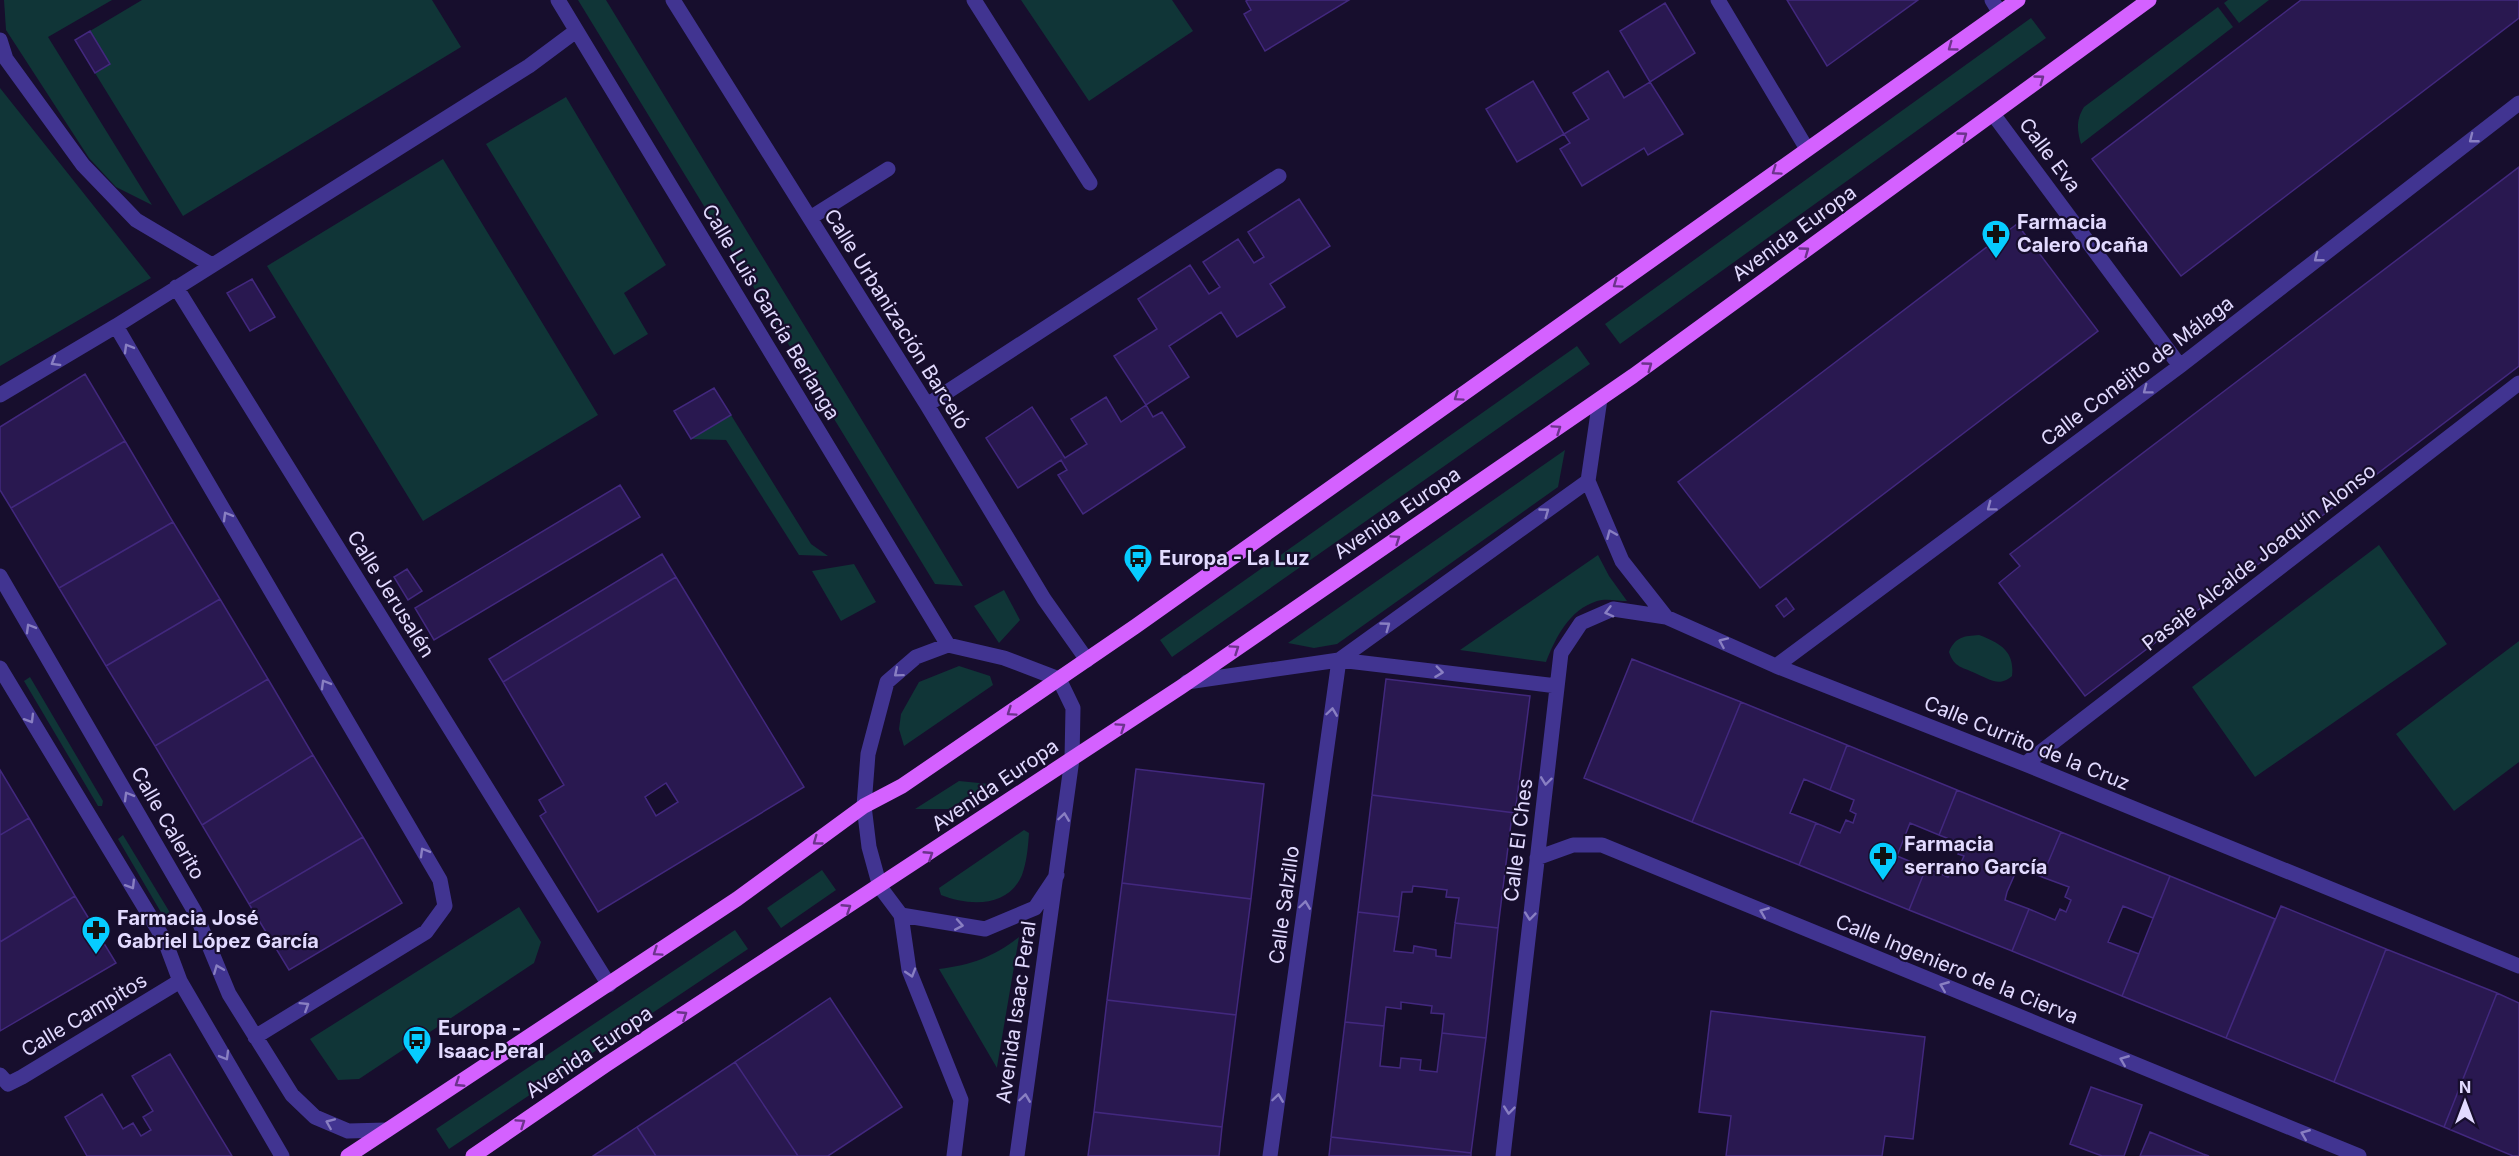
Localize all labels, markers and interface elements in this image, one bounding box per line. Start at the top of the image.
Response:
one-way arrow [1948,40,1959,51]
one-way arrow [2034,75,2045,86]
street label: Calle Eva [2014,113,2086,197]
one-way arrow [1956,132,1967,143]
one-way arrow [2468,132,2479,143]
one-way arrow [1771,164,1782,175]
street label: Avenida Europa [1727,180,1861,286]
street label: Calle Luis García Berlanga [697,200,845,424]
street label: Calle Urbanización Barceló [819,204,975,434]
place label: Farmacia Calero Ocaña [2017,210,2148,257]
pharmacy icon: Farmacia Calero Ocaña [1980,218,2012,260]
one-way arrow [1799,247,1810,258]
one-way arrow [2314,251,2325,262]
one-way arrow [1612,277,1623,288]
street label: Calle Conejito de Málaga [2036,291,2238,451]
one-way arrow [124,344,135,354]
one-way arrow [51,355,61,367]
one-way arrow [1641,362,1652,373]
one-way arrow [2143,383,2154,394]
one-way arrow [1453,390,1464,401]
one-way arrow [1550,425,1561,436]
street label: Pasaje Alcalde Joaquín Alonso [2137,458,2381,656]
street label: Avenida Europa [1329,462,1465,564]
one-way arrow [1987,500,1998,511]
one-way arrow [1538,508,1549,519]
one-way arrow [222,512,234,522]
street label: Calle Jerusalén [342,526,440,662]
one-way arrow [1606,529,1618,540]
one-way arrow [1389,535,1400,546]
bus stop icon: Europa - La Luz [1122,542,1154,584]
place label: Europa - La Luz [1159,546,1310,570]
one-way arrow [1604,605,1614,618]
one-way arrow [1380,622,1391,633]
one-way arrow [26,624,37,634]
one-way arrow [1718,637,1729,649]
one-way arrow [1229,645,1240,656]
one-way arrow [894,665,905,676]
one-way arrow [1434,665,1443,678]
one-way arrow [321,680,333,690]
street label: Calle Currito de la Cruz [1921,691,2133,795]
one-way arrow [1006,705,1017,716]
one-way arrow [1325,707,1337,716]
one-way arrow [23,713,35,723]
one-way arrow [1114,723,1125,734]
street label: Avenida Europa [927,734,1063,836]
street label: Calle Calerito [126,762,210,884]
one-way arrow [1540,776,1553,785]
street label: Calle El Ches [1499,777,1537,903]
one-way arrow [124,792,136,802]
one-way arrow [1058,812,1070,822]
place label: Farmacia serrano García [1904,832,2047,879]
one-way arrow [812,833,823,844]
pharmacy icon: Farmacia serrano García [1867,840,1899,882]
street label: Calle Salzillo [1264,844,1304,966]
one-way arrow [420,848,431,858]
one-way arrow [922,851,933,862]
one-way arrow [124,879,136,889]
one-way arrow [1298,900,1310,909]
one-way arrow [840,905,851,916]
place label: Farmacia José Gabriel López García [117,906,319,953]
one-way arrow [1759,907,1770,919]
street label: Calle Ingeniero de la Cierva [1832,909,2082,1029]
one-way arrow [1524,912,1537,921]
pharmacy icon: Farmacia José Gabriel López García [80,914,112,956]
one-way arrow [954,918,964,931]
street label: Avenida Isaac Peral [991,919,1041,1105]
one-way arrow [653,945,663,957]
one-way arrow [213,964,225,975]
one-way arrow [904,967,916,978]
street label: Calle Campitos [17,968,151,1062]
one-way arrow [1939,981,1950,993]
street label: Avenida Europa [521,1001,657,1103]
one-way arrow [299,1002,309,1014]
one-way arrow [677,1011,688,1022]
place label: Europa - Isaac Peral [438,1016,544,1063]
bus stop icon: Europa - Isaac Peral [401,1024,433,1066]
one-way arrow [218,1050,229,1060]
one-way arrow [2120,1055,2131,1067]
north arrow [2435,1072,2495,1132]
one-way arrow [455,1076,466,1087]
text: N [2459,1077,2471,1097]
one-way arrow [1019,1093,1031,1103]
one-way arrow [1272,1093,1284,1103]
one-way arrow [1503,1106,1515,1115]
one-way arrow [326,1118,337,1130]
one-way arrow [514,1119,525,1130]
one-way arrow [2300,1129,2311,1141]

